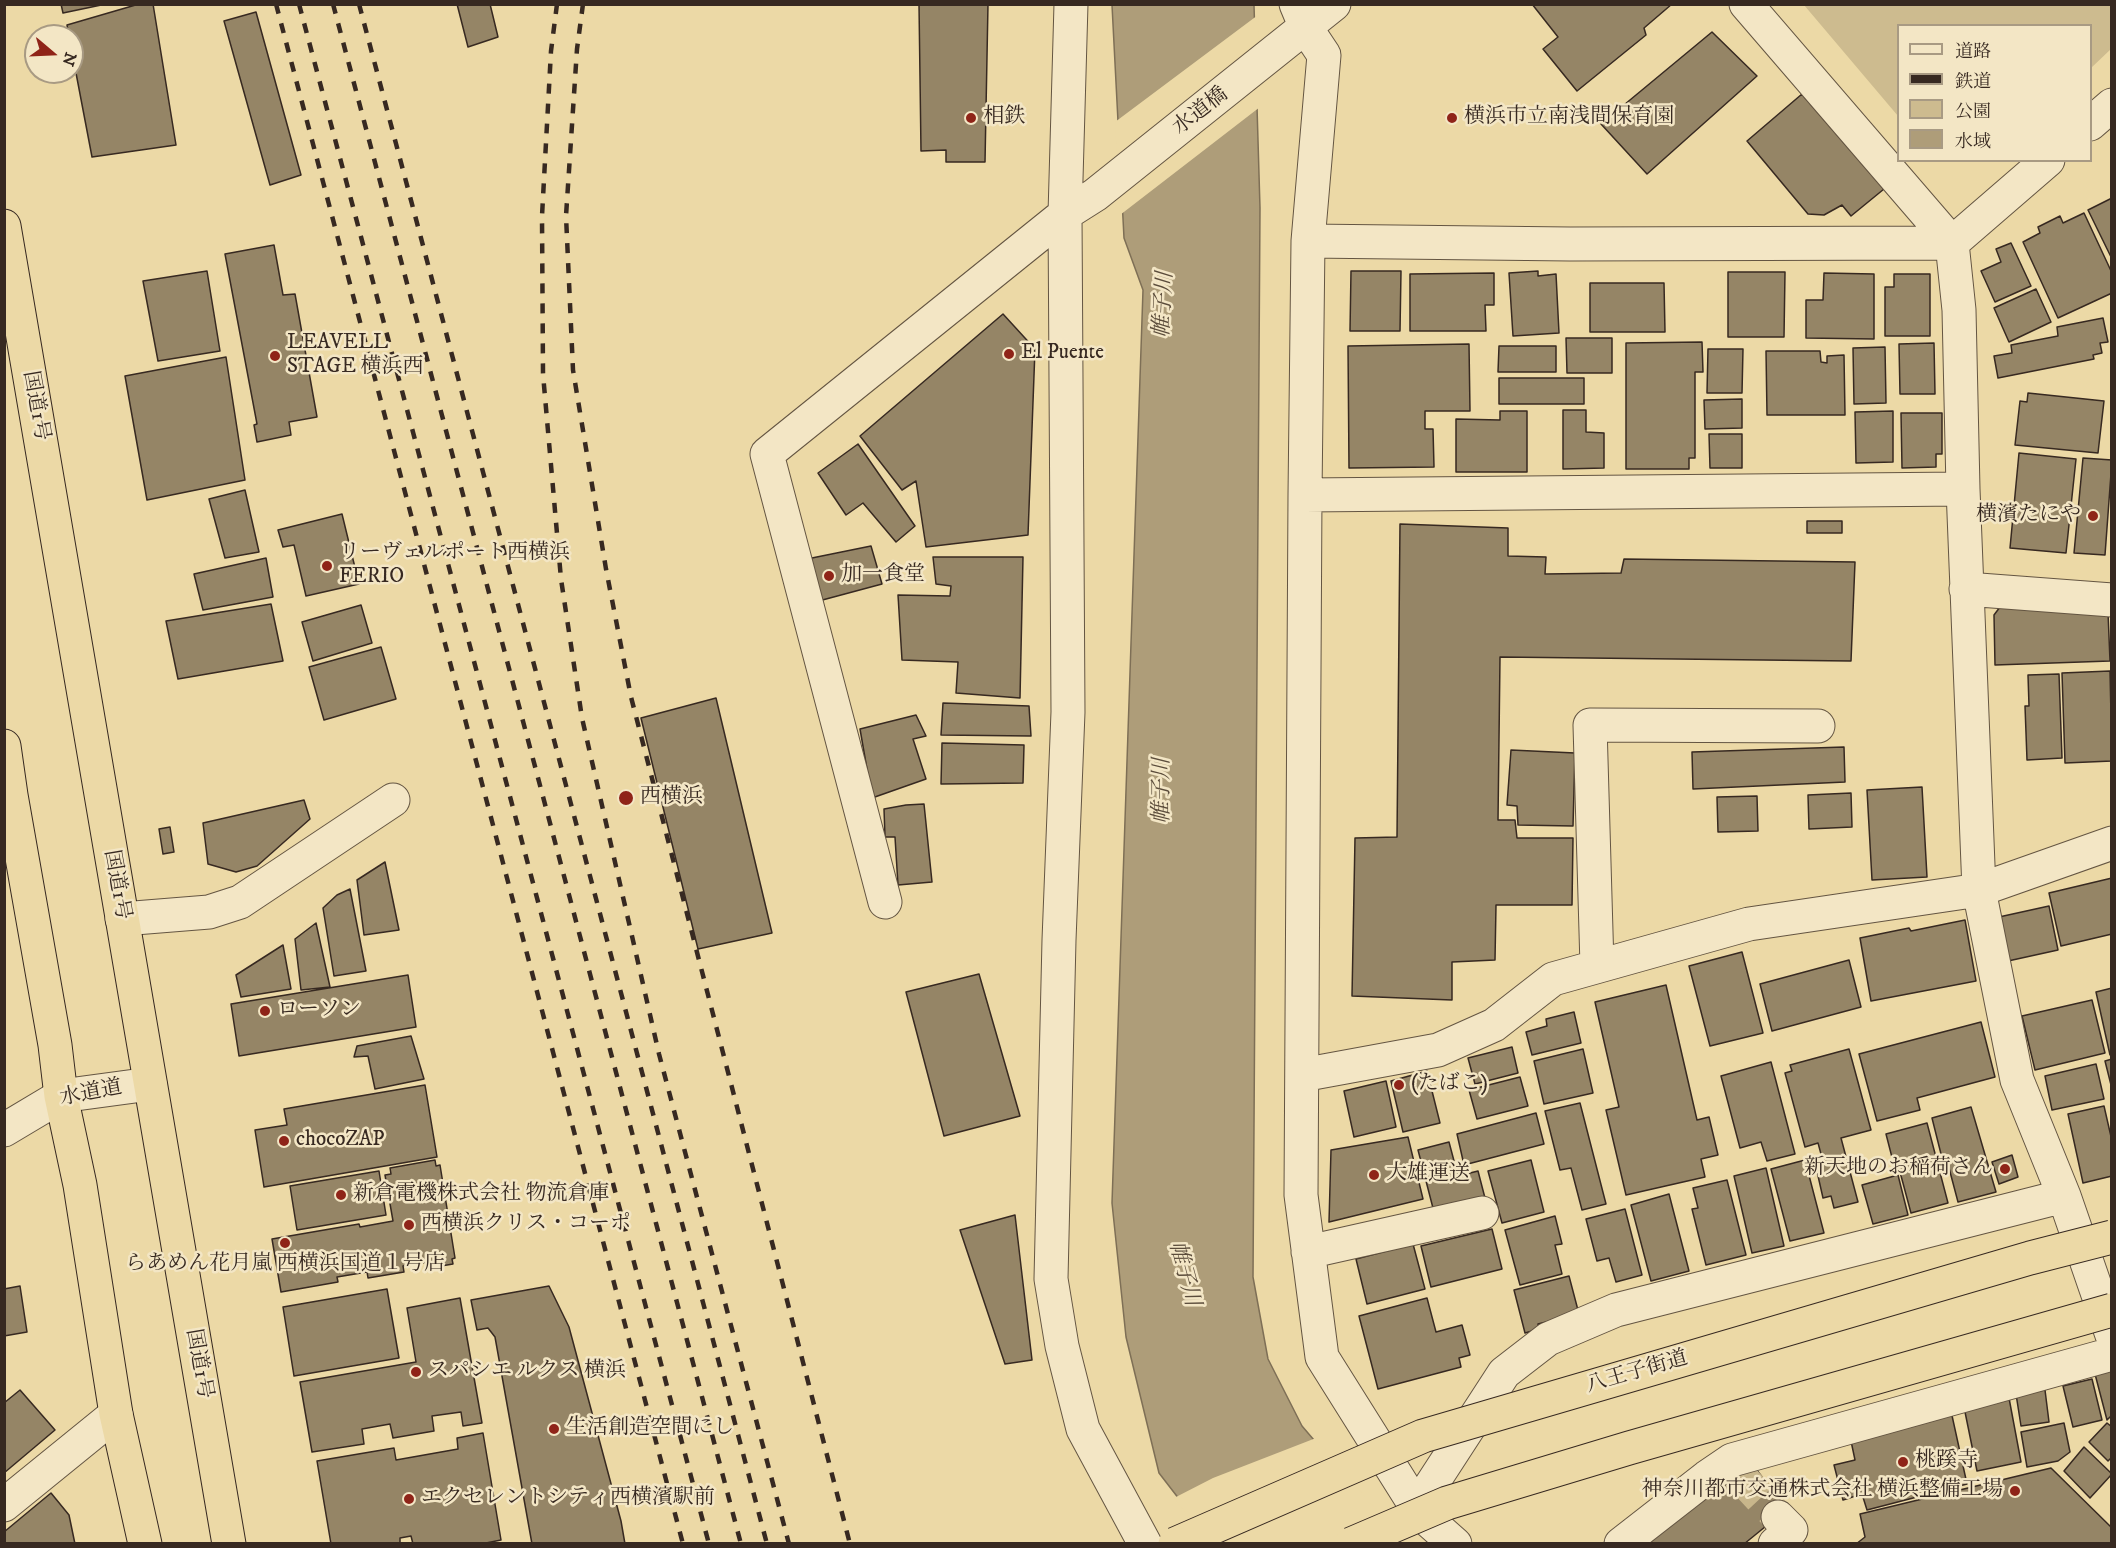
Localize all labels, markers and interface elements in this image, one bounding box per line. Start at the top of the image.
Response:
north arrow [24,24,84,84]
legend [1897,24,2092,162]
text: 道路 [1955,41,1991,63]
text: N [58,50,81,69]
text: 鉄道 [1955,71,1991,93]
street label: 水道橋 [1168,83,1234,141]
text: 公園 [1955,101,1991,123]
place label: 相鉄 [983,105,1025,131]
place label: 横浜市立南浅間保育園 [1464,105,1674,131]
marker: 相鉄 [964,111,978,125]
marker: 横浜市立南浅間保育園 [1445,111,1459,125]
text: 水域 [1955,131,1991,153]
water label: 帷子川 [1150,271,1180,339]
place label: LEAVELL STAGE 横浜西 [287,331,424,381]
place label: El Puente [1021,341,1104,367]
marker: El Puente [1002,347,1016,361]
marker: LEAVELL STAGE 横浜西 [268,349,282,363]
street label: 国道1号 [16,369,54,443]
place label: 横濱たにや [1976,503,2081,529]
marker: 横濱たにや [2086,509,2100,523]
place label: リーヴェルポート西横浜 FERIO [339,541,570,591]
marker: リーヴェルポート西横浜 FERIO [320,559,334,573]
place label: 加一食堂 [841,563,925,589]
marker: 加一食堂 [822,569,836,583]
water label: 帷子川 [1150,758,1176,824]
place label: 西横浜 [640,785,703,811]
marker: 西横浜 [617,789,635,807]
street label: 国道1号 [97,848,135,922]
place label: ローソン [277,998,361,1024]
marker: ローソン [258,1004,272,1018]
place label: (たばこ) [1411,1072,1488,1098]
street label: 水道道 [58,1076,124,1112]
marker: (たばこ) [1392,1078,1406,1092]
place label: chocoZAP [296,1128,384,1154]
marker: chocoZAP [277,1134,291,1148]
place label: 新天地のお稲荷さん [1804,1156,1993,1182]
place label: 大雄運送 [1386,1162,1470,1188]
marker: 新天地のお稲荷さん [1998,1162,2012,1176]
marker: 大雄運送 [1367,1168,1381,1182]
place label: 新倉電機株式会社 物流倉庫 [353,1182,610,1208]
marker: 新倉電機株式会社 物流倉庫 [334,1188,348,1202]
place label: 西横浜クリス・コーポ [421,1212,631,1238]
marker: 西横浜クリス・コーポ [402,1218,416,1232]
marker: らあめん花月嵐 西横浜国道１号店 [278,1236,292,1250]
water label: 帷子川 [1162,1239,1204,1309]
place label: らあめん花月嵐 西横浜国道１号店 [125,1252,445,1278]
street label: 国道1号 [179,1327,217,1401]
street label: 八王子街道 [1583,1346,1691,1400]
place label: スパシエ ルクス 横浜 [428,1359,626,1385]
marker: スパシエ ルクス 横浜 [409,1365,423,1379]
place label: 生活創造空間にし [566,1416,734,1442]
marker: 生活創造空間にし [547,1422,561,1436]
place label: 桃蹊寺 [1915,1449,1978,1475]
marker: 桃蹊寺 [1896,1455,1910,1469]
place label: 神奈川都市交通株式会社 横浜整備工場 [1641,1478,2003,1504]
marker: 神奈川都市交通株式会社 横浜整備工場 [2008,1484,2022,1498]
place label: エクセレントシティ西横濱駅前 [421,1486,715,1512]
marker: エクセレントシティ西横濱駅前 [402,1492,416,1506]

